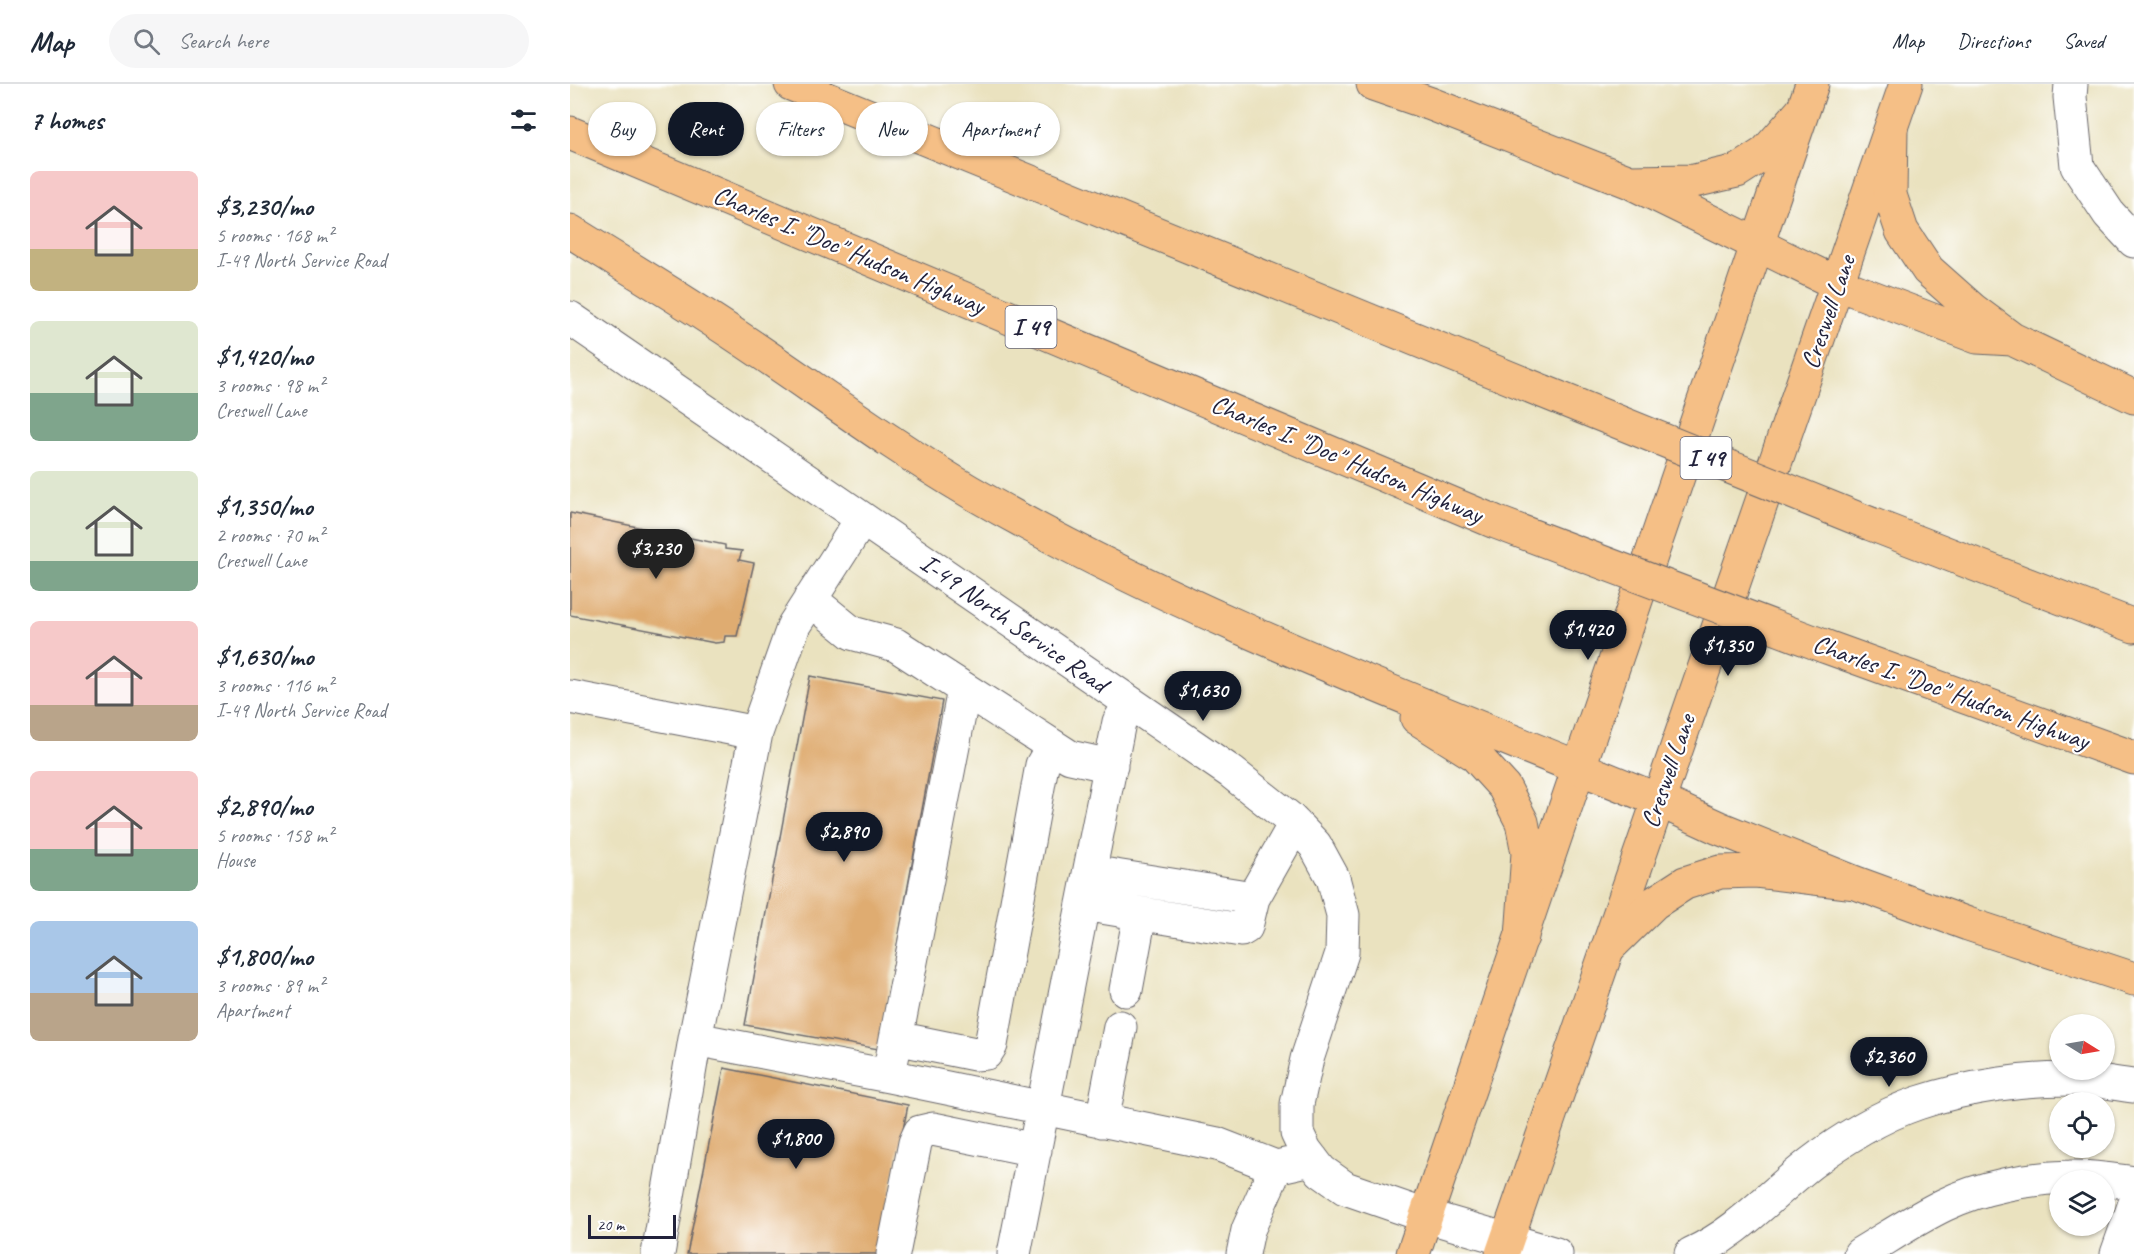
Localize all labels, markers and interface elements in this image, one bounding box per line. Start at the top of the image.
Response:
search box [109,14,529,68]
text: Map [30,24,73,59]
icon: search [130,25,163,58]
text: Search here [178,27,268,55]
text: Map [1892,28,1924,54]
text: Directions [1957,28,2030,54]
text: Saved [2063,28,2104,54]
chip: Buy [588,102,656,156]
chip: Rent [668,102,744,156]
chip: Filters [756,102,844,156]
chip: New [856,102,928,156]
chip: Apartment [940,102,1060,156]
text: 7 homes [30,104,103,137]
icon: filters [507,104,540,137]
street label: Charles I. "Doc" Hudson Highway [708,178,992,323]
text: $3,230/mo [216,190,313,223]
icon: home [78,195,150,267]
text: 5 rooms · 168 m² [216,223,333,248]
text: I-49 North Service Road [216,248,386,273]
street label: Creswell Lane [1793,249,1864,373]
road number: I 49 [1006,306,1056,348]
text: $1,420/mo [216,340,313,373]
icon: home [78,345,150,417]
text: 3 rooms · 98 m² [216,373,324,398]
street label: Charles I. "Doc" Hudson Highway [1206,387,1490,532]
text: Creswell Lane [216,398,307,423]
road number: I 49 [1680,437,1732,479]
text: $1,350/mo [216,490,313,523]
icon: home [78,495,150,567]
text: 2 rooms · 70 m² [216,523,324,548]
pin: $3,230 [607,529,705,580]
text: $3,230 [632,536,680,561]
street label: I-49 North Service Road [914,546,1117,702]
text: Creswell Lane [216,548,307,573]
pin: $1,420 [1539,610,1637,661]
text: $1,420 [1564,617,1612,642]
pin: $1,350 [1679,626,1777,677]
street label: Charles I. "Doc" Hudson Highway [1808,627,2096,758]
text: $1,350 [1704,633,1752,658]
text: $1,630/mo [216,640,314,673]
icon: home [78,645,150,717]
pin: $1,630 [1154,671,1252,722]
text: 3 rooms · 116 m² [216,673,333,698]
text: $1,630 [1178,678,1228,703]
text: I-49 North Service Road [216,698,386,723]
street label: Creswell Lane [1633,708,1704,832]
text: $2,890/mo [216,790,313,823]
icon: home [78,795,150,867]
pin: $2,890 [795,812,893,863]
text: $2,890 [820,819,868,844]
text: 5 rooms · 158 m² [216,823,333,848]
text: House [216,848,255,873]
text: $1,800/mo [216,940,313,973]
icon: home [78,945,150,1017]
text: 3 rooms · 89 m² [216,973,324,998]
text: Apartment [216,998,289,1023]
north arrow [2049,1014,2115,1080]
map controls [2049,1014,2115,1236]
pin: $2,360 [1840,1037,1938,1088]
text: $2,360 [1864,1044,1914,1069]
button: locate [2049,1092,2115,1158]
pin: $1,800 [747,1119,845,1170]
text: $1,800 [772,1126,820,1151]
button: layers [2049,1170,2115,1236]
scale bar [588,1212,676,1240]
text: 20 m [597,1215,624,1235]

